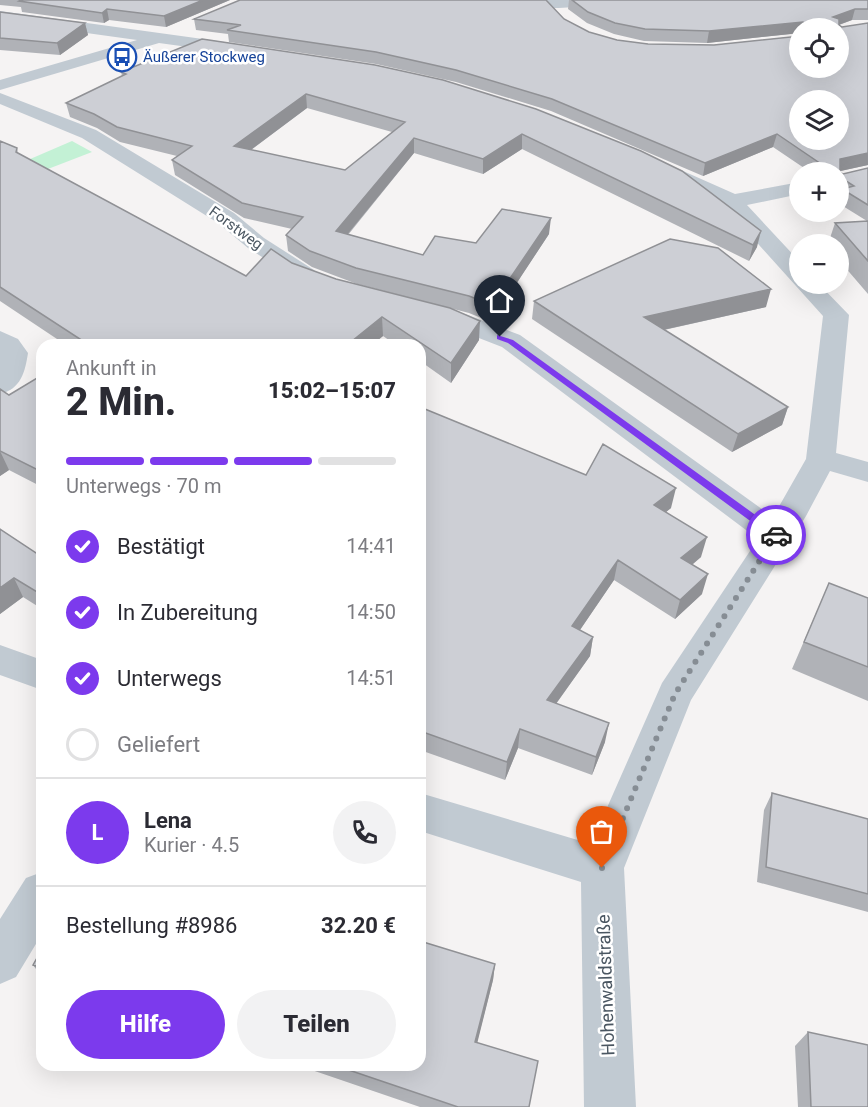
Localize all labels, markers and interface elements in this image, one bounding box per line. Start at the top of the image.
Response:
map controls [789,18,849,294]
button: locate [789,18,849,78]
bus stop icon: Äußerer Stockweg [106,41,138,73]
place label: Äußerer Stockweg [143,48,265,66]
button: layers [789,90,849,150]
button: + [789,162,849,222]
street label: Forstweg [206,202,266,254]
button: − [789,234,849,294]
pin [474,275,525,337]
icon: home [483,284,516,317]
text: Ankunft in [66,356,157,380]
text: 15:02–15:07 [268,378,396,403]
text: 2 Min. [66,379,176,425]
text: Unterwegs · 70 m [66,474,221,498]
courier [746,505,806,565]
icon: car [760,519,793,552]
icon: check [66,530,99,563]
text: Bestätigt [117,534,205,559]
text: 14:41 [346,534,396,558]
icon: check [66,596,99,629]
text: In Zubereitung [117,600,258,625]
text: 14:50 [346,600,396,624]
icon: check [66,662,99,695]
text: Unterwegs [117,666,222,691]
text: 14:51 [346,666,396,690]
text: Geliefert [117,732,200,757]
button: phone [333,801,396,864]
pin [576,806,627,868]
text: Lena [144,808,192,833]
icon: bag [585,815,618,848]
text: L [92,820,103,845]
text: Kurier · 4.5 [144,833,239,857]
text: Bestellung #8986 [66,913,237,938]
text: 32.20 € [321,913,396,938]
street label: Hohenwaldstraße [593,914,618,1056]
button: Hilfe [66,990,225,1059]
button: Teilen [237,990,396,1059]

